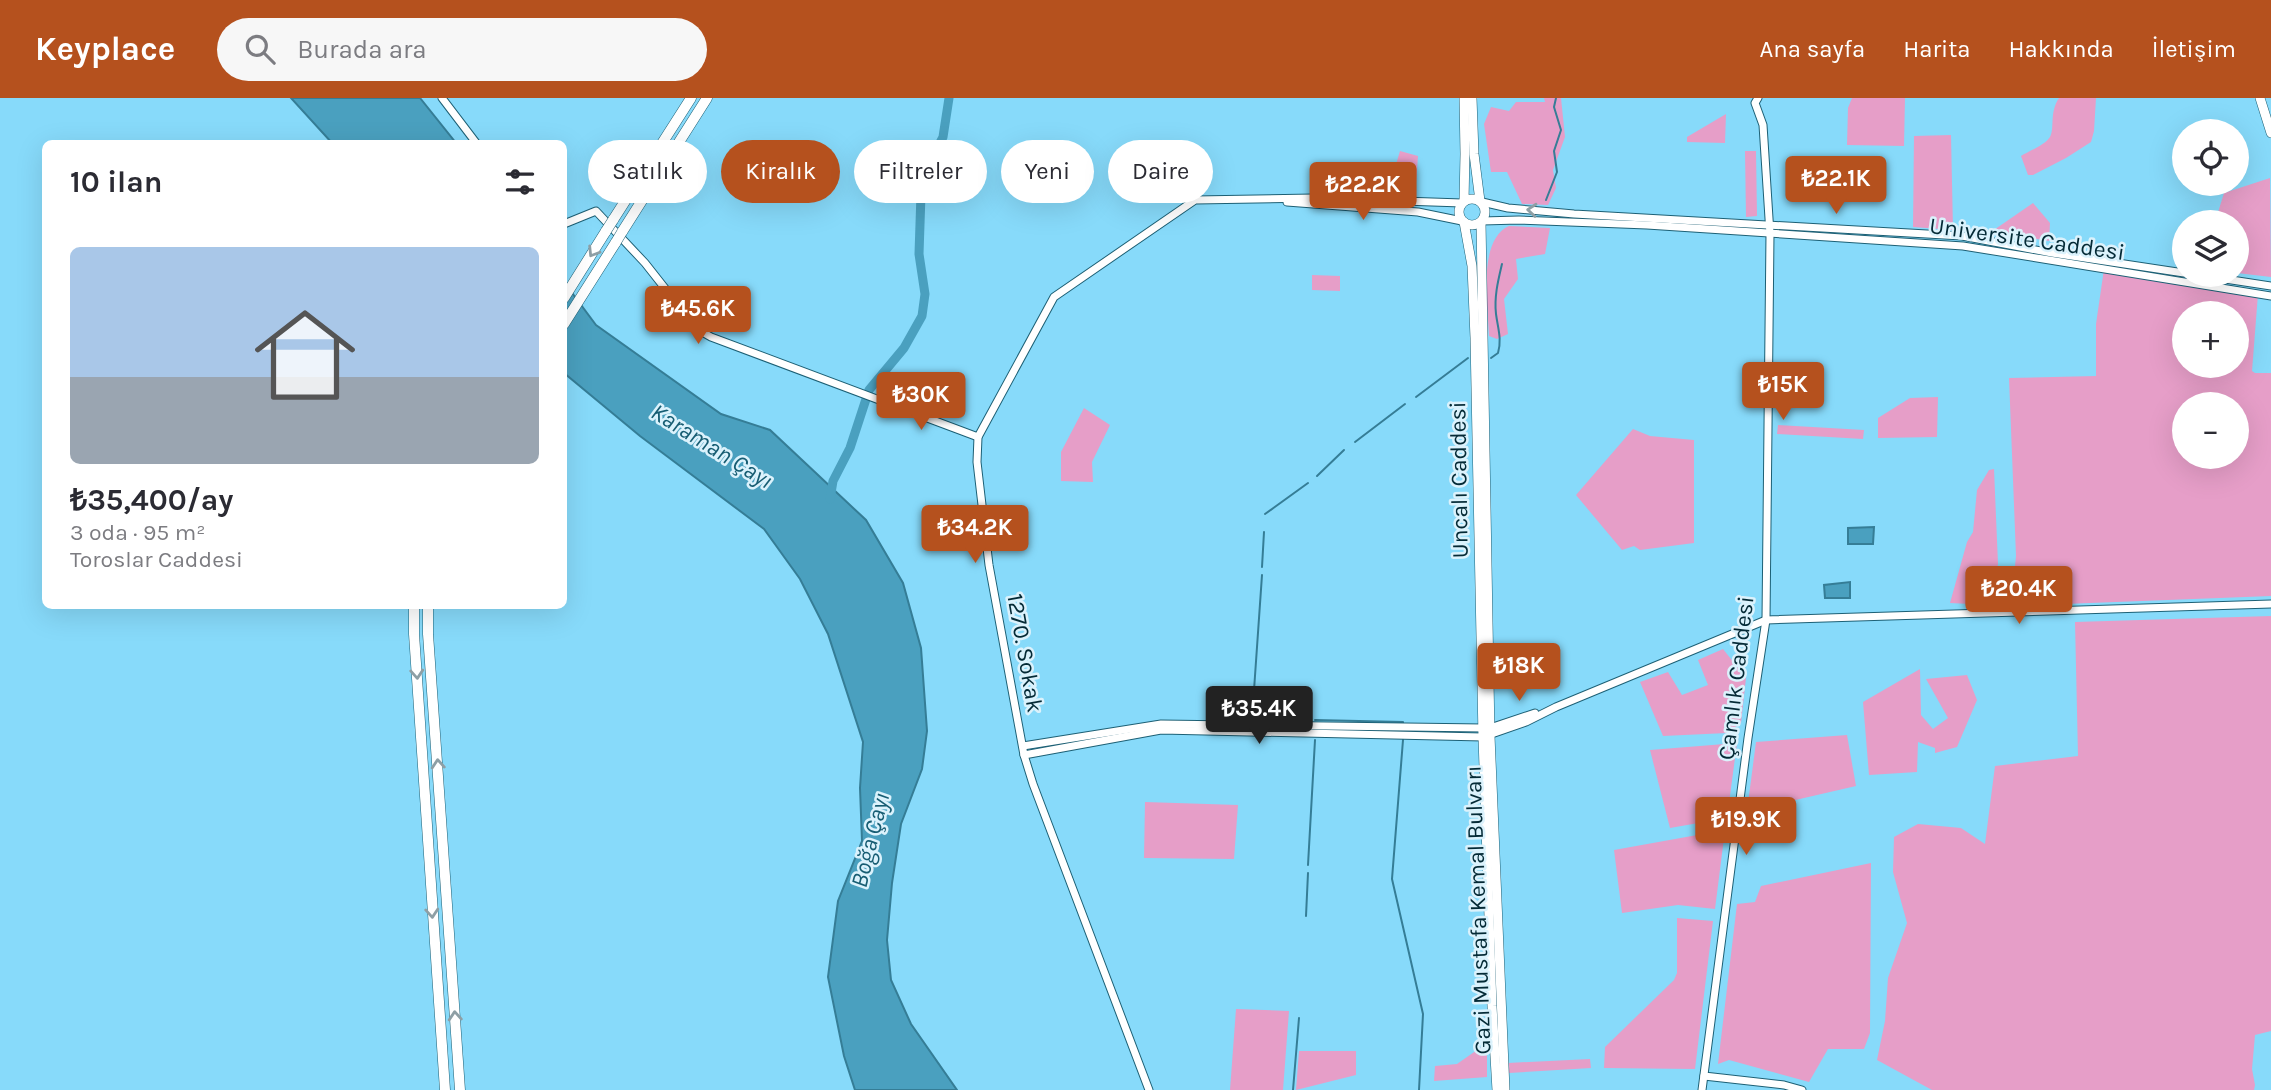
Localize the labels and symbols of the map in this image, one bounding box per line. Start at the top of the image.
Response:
pin: ₺22.1K [1779,156,1893,216]
pin: ₺22.2K [1306,162,1420,222]
one-way arrow [1526,203,1537,218]
street label: Universite Caddesi [1928,212,2126,266]
one-way arrow [588,244,601,257]
pin: ₺45.6K [641,286,755,346]
pin: ₺15K [1742,362,1824,422]
pin: ₺30K [880,372,962,432]
water label: Karaman Çayı [646,397,778,495]
street label: Uncalı Caddesi [1444,401,1474,559]
pin: ₺34.2K [918,505,1032,565]
pin: ₺20.4K [1962,566,2076,626]
street label: 1270. Sokak [1001,592,1049,714]
street label: Çamlık Caddesi [1713,595,1759,761]
pin: ₺18K [1478,644,1560,703]
one-way arrow [409,668,424,679]
pin: ₺35.4K [1202,686,1316,746]
one-way arrow [431,758,446,769]
street label: Gazi Mustafa Kemal Bulvarı [1459,765,1497,1055]
water label: Boğa Çayı [845,790,895,890]
pin: ₺19.9K [1689,798,1803,857]
one-way arrow [425,908,440,919]
one-way arrow [448,1010,463,1021]

